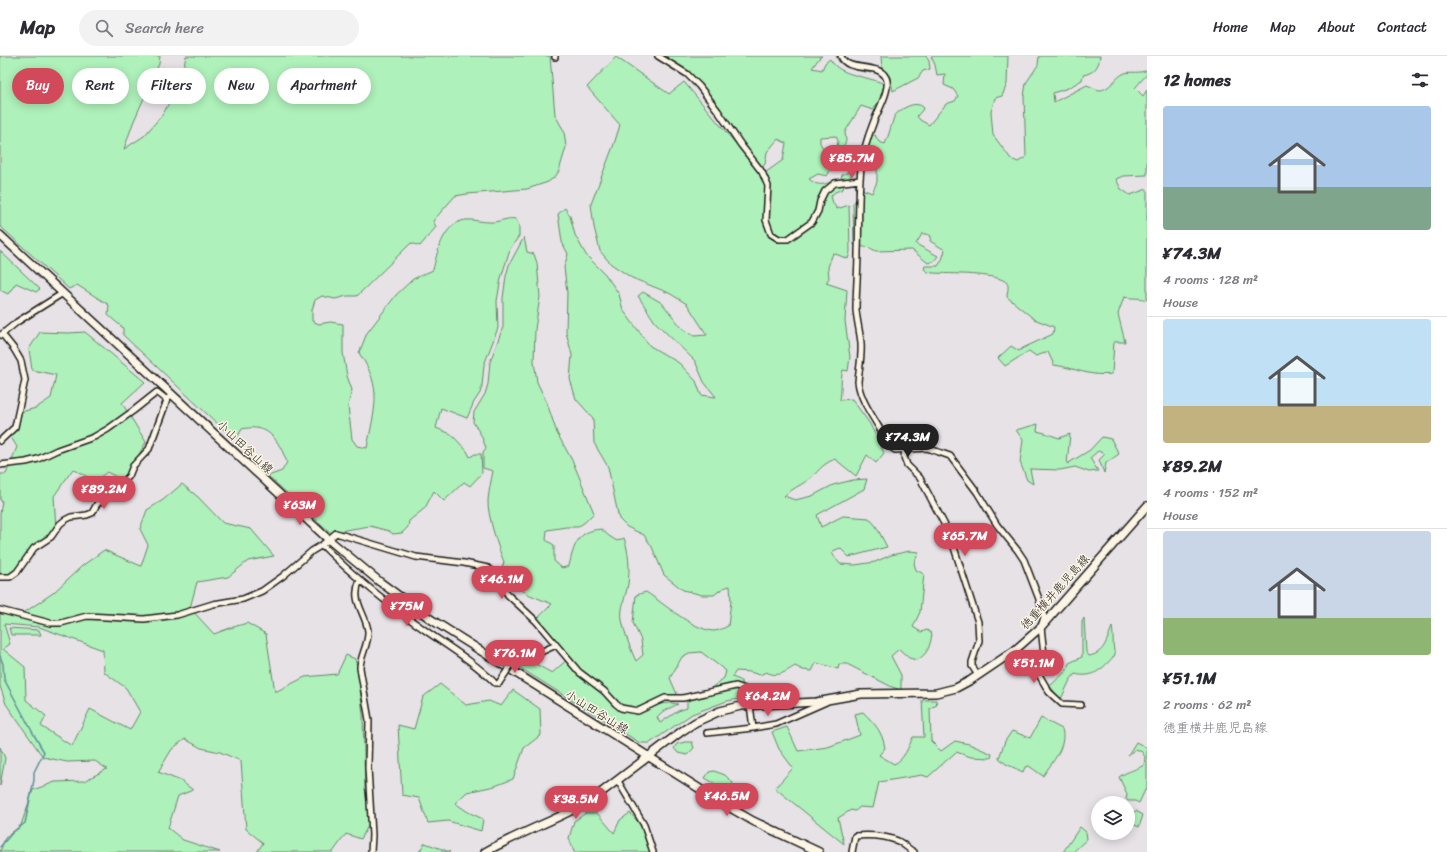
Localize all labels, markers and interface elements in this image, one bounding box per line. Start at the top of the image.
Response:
search box [79,10,359,46]
text: Map [20,11,55,44]
text: Search here [125,15,204,41]
text: Home [1213,15,1248,40]
text: Map [1270,15,1296,40]
text: About [1318,15,1355,40]
text: Contact [1377,15,1427,40]
icon: search [93,17,115,39]
text: 12 homes [1163,65,1231,95]
chip: Buy [12,68,64,104]
chip: Rent [72,68,129,104]
chip: Filters [137,68,206,104]
chip: New [214,68,269,104]
chip: Apartment [277,68,371,104]
icon: filters [1409,69,1431,91]
icon: home [1261,132,1333,204]
pin: ¥85.7M [819,145,885,179]
text: ¥85.7M [830,146,874,169]
text: ¥74.3M [1163,238,1221,268]
text: 4 rooms · 128 m² [1163,268,1258,291]
text: House [1163,291,1198,314]
icon: home [1261,345,1333,417]
street label: 小山田谷山線 [211,414,279,480]
pin: ¥74.3M [875,424,941,458]
text: ¥74.3M [886,425,930,448]
text: ¥89.2M [1163,451,1222,481]
pin: ¥89.2M [71,476,137,510]
text: ¥89.2M [81,477,127,500]
text: 4 rooms · 152 m² [1163,481,1258,504]
pin: ¥63M [276,492,324,526]
text: ¥63M [284,493,316,516]
text: House [1163,504,1198,527]
pin: ¥65.7M [932,523,998,557]
text: ¥65.7M [943,524,987,547]
street label: 徳重横井鹿児島線 [1015,549,1095,635]
icon: home [1261,557,1333,629]
pin: ¥46.1M [469,566,535,600]
text: ¥46.1M [481,567,523,590]
pin: ¥75M [383,593,431,627]
text: ¥75M [390,594,424,617]
pin: ¥76.1M [482,640,548,674]
text: ¥76.1M [494,641,536,664]
pin: ¥51.1M [1001,650,1067,684]
text: ¥51.1M [1014,651,1054,674]
text: ¥51.1M [1163,663,1216,693]
pin: ¥64.2M [735,683,801,717]
street label: 小山田谷山線 [561,684,633,740]
text: ¥64.2M [746,684,790,707]
text: 2 rooms · 62 m² [1163,693,1251,716]
text: 徳重横井鹿児島線 [1163,716,1267,739]
pin: ¥46.5M [694,783,760,817]
text: ¥46.5M [704,784,750,807]
pin: ¥38.5M [543,786,609,820]
text: ¥38.5M [554,787,598,810]
map controls [1091,796,1135,840]
button: layers [1091,796,1135,840]

